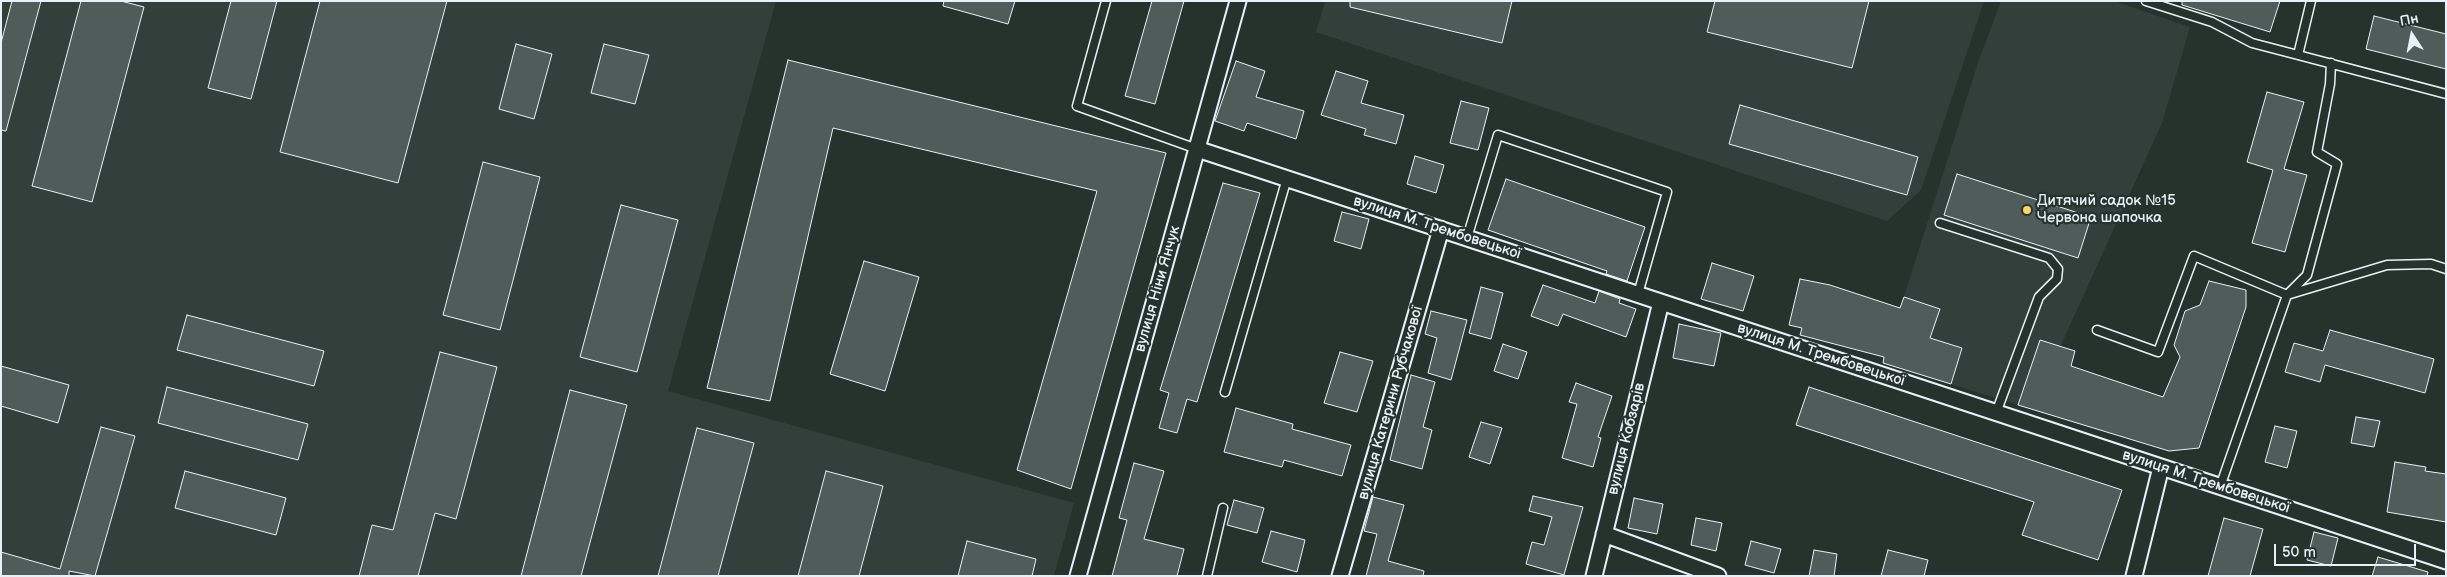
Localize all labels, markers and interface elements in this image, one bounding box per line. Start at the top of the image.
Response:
north arrow [2387,10,2437,60]
text: Пн [2398,10,2420,30]
street label: вулиця М. Трембовецької [1351,192,1523,264]
place label: Дитячий садок №15 Червона шапочка [2037,192,2176,227]
marker: Дитячий садок №15 Червона шапочка [2021,204,2033,216]
street label: вулиця Ніни Янчук [1131,224,1185,354]
street label: вулиця Катерини Рубчакової [1355,304,1427,502]
street label: вулиця М. Трембовецької [1735,319,1907,391]
street label: вулиця Кобзарів [1604,381,1650,497]
street label: вулиця М. Трембовецької [2120,446,2292,518]
scale bar [2277,534,2420,566]
text: 50 m [2282,543,2316,562]

